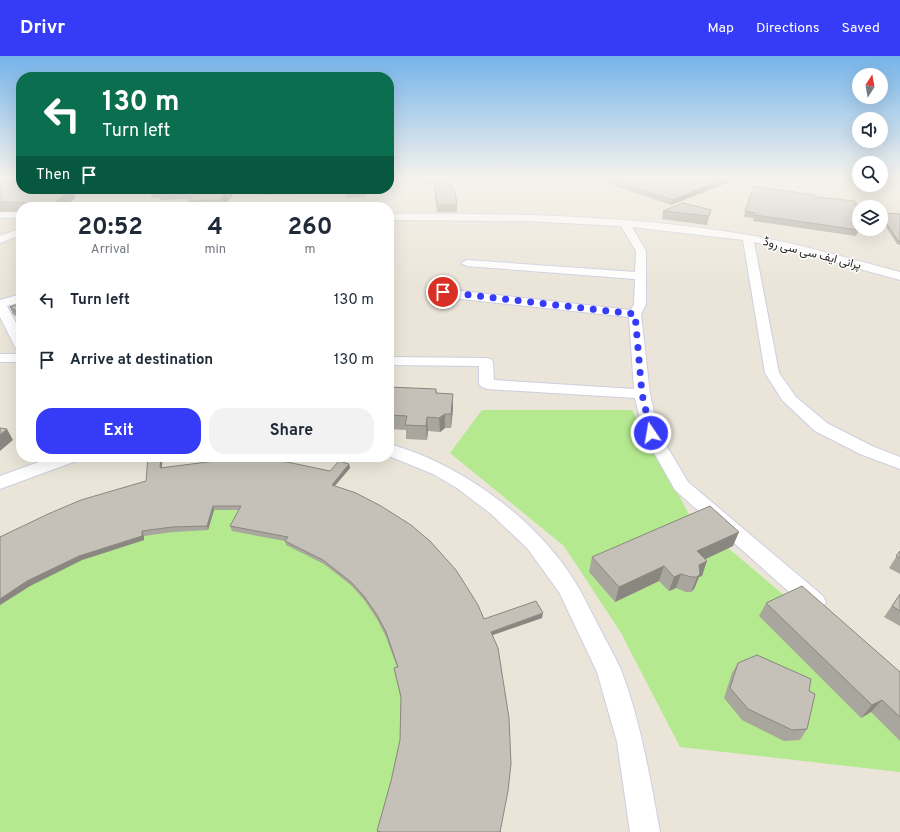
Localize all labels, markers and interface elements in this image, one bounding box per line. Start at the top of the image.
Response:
text: Drivr [20,16,65,40]
text: Map [708,20,734,37]
text: Directions [756,20,820,37]
text: Saved [842,20,880,37]
north arrow [852,68,888,104]
map controls [852,68,888,236]
text: 130 m [102,85,180,121]
icon: left [36,88,88,140]
button: sound [852,112,888,148]
text: Turn left [102,120,170,143]
button: search [852,156,888,192]
icon: arrive [78,164,100,186]
text: Then [36,166,70,185]
button: layers [852,200,888,236]
text: 20:52 [77,213,143,243]
text: 4 [208,213,223,243]
text: 260 [287,213,333,243]
street label: پرانی ایف سی سی روڈ [761,234,863,274]
text: Arrival [91,242,130,258]
text: min [204,242,226,258]
text: m [305,242,316,258]
pin [426,275,460,309]
icon: arrive [432,281,454,303]
icon: left [36,289,58,311]
text: Turn left [70,291,130,310]
text: 130 m [334,291,374,310]
icon: arrive [36,349,58,371]
text: Arrive at destination [70,351,213,370]
text: 130 m [334,351,374,370]
button: Exit [36,408,201,454]
button: Share [209,408,374,454]
position arrow [630,412,672,454]

